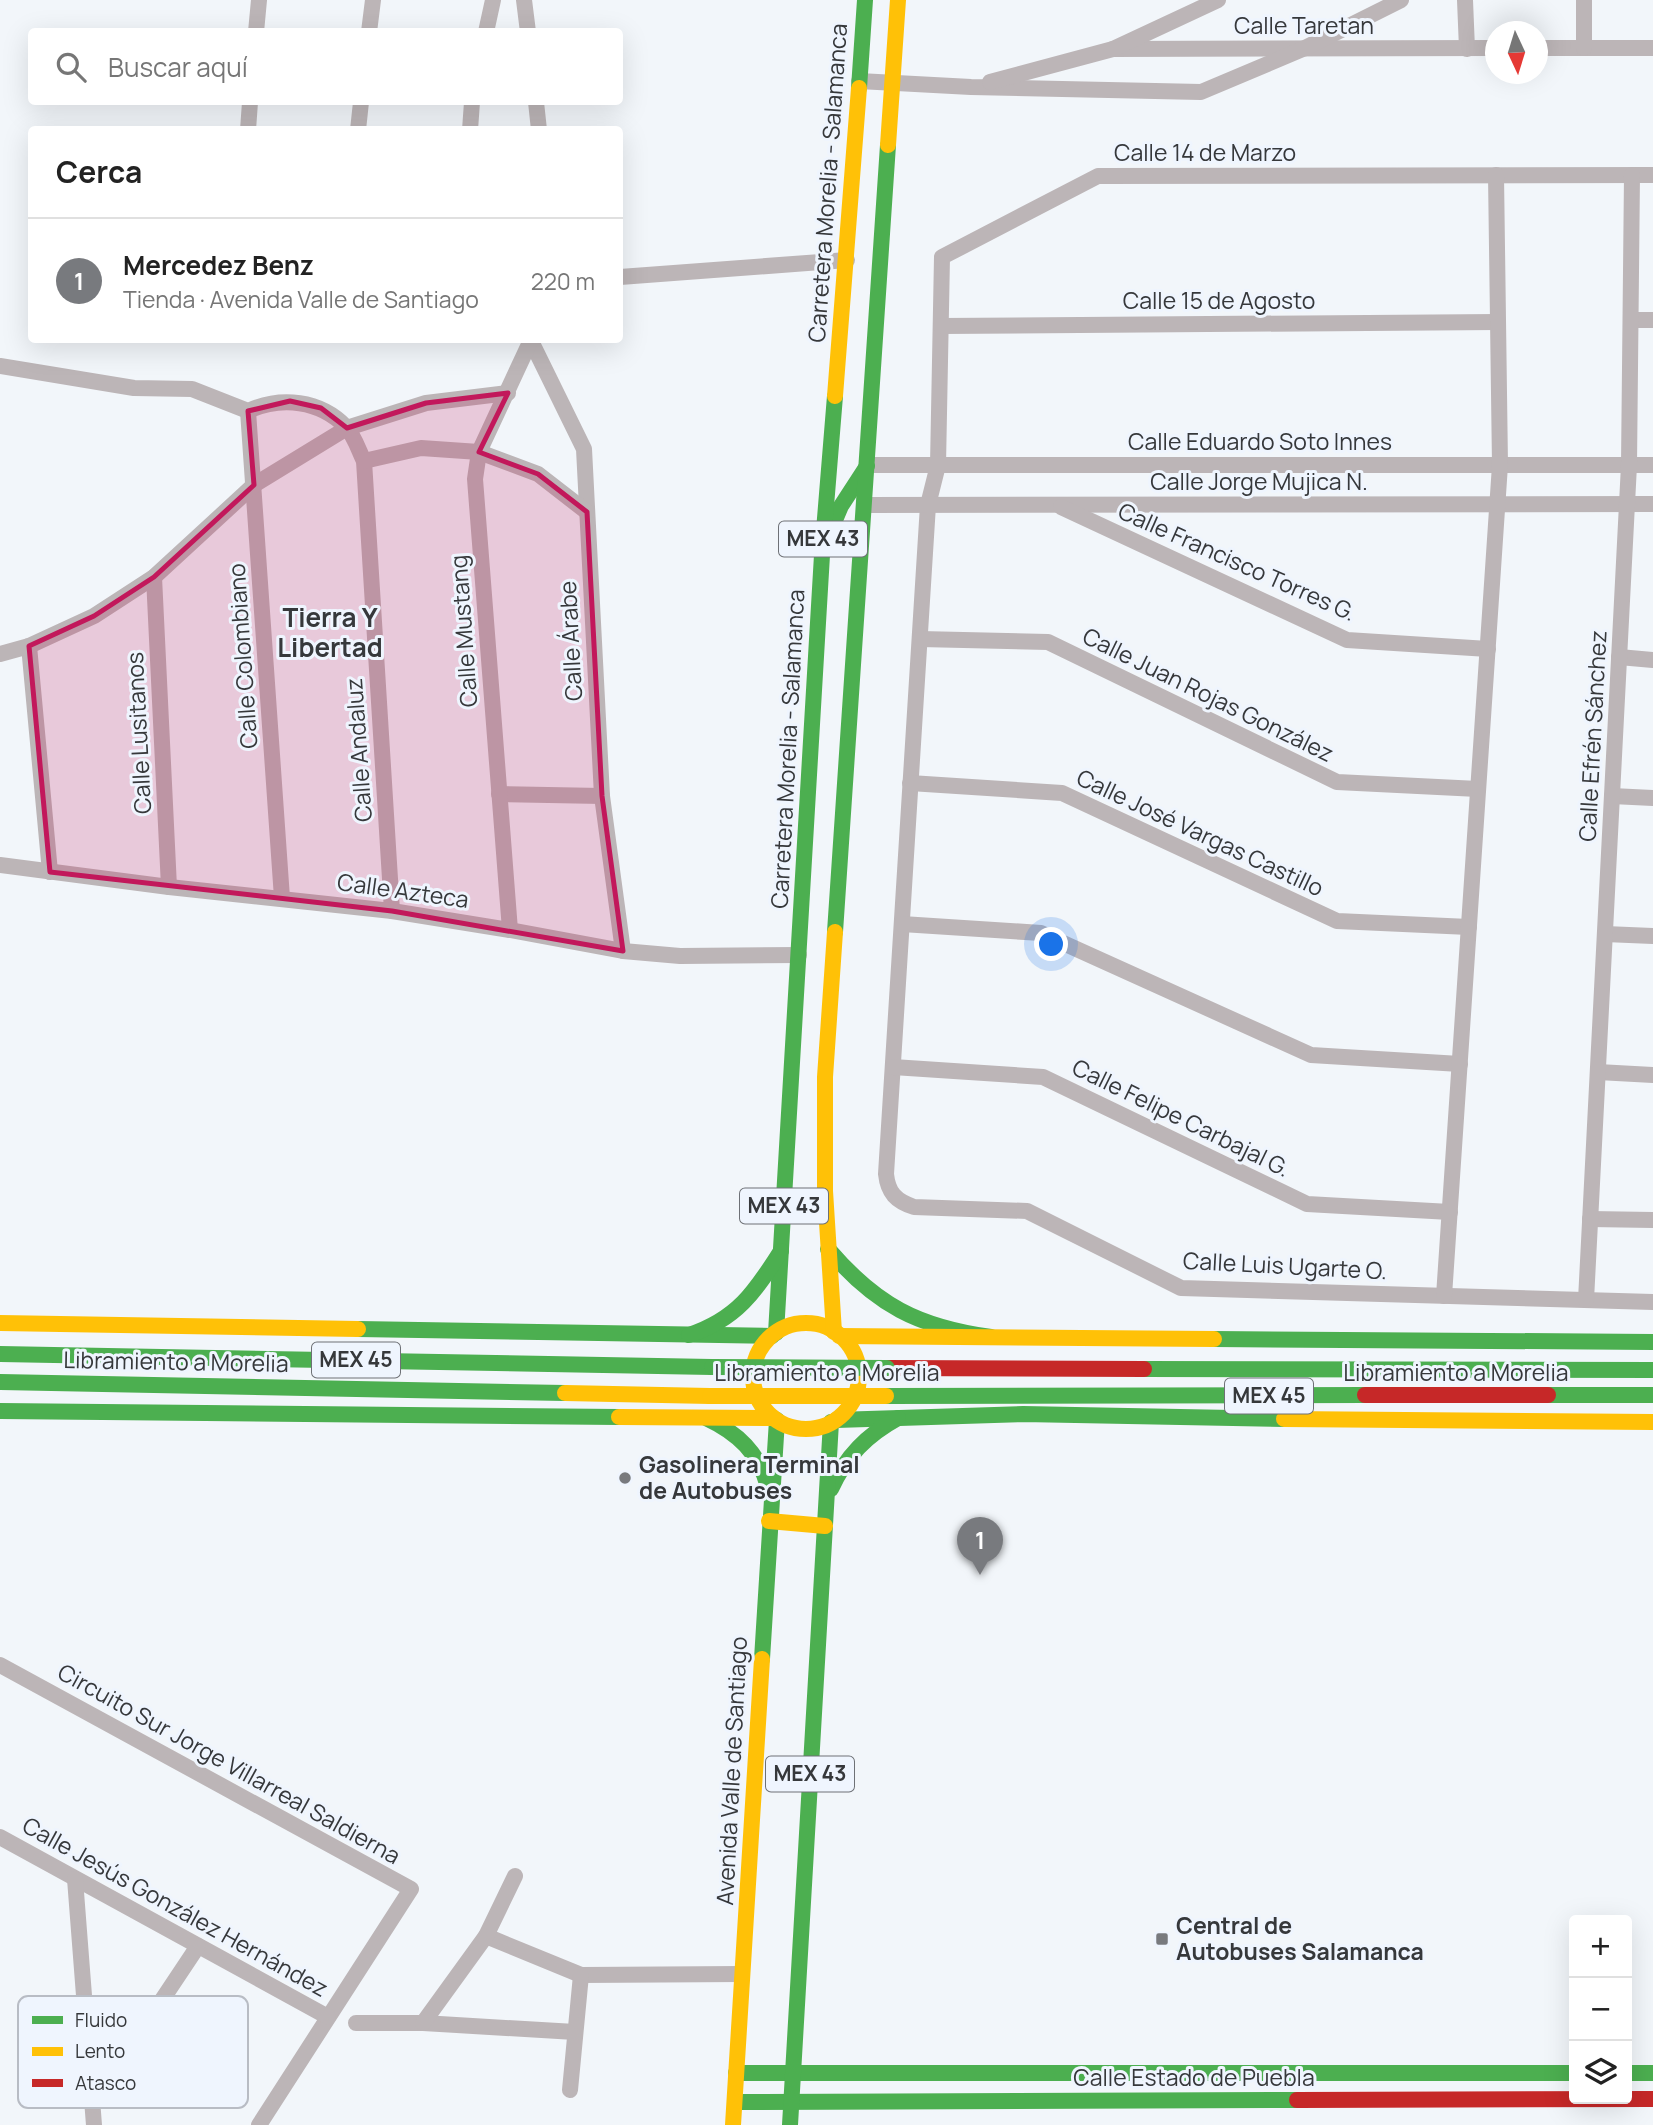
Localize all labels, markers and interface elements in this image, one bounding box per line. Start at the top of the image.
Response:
street label: Calle Taretan [1234,9,1374,41]
north arrow [1485,21,1548,84]
street label: Carretera Morelia - Salamanca [800,22,854,343]
search box [28,28,623,105]
icon: search [52,48,90,86]
text: Buscar aquí [108,49,248,85]
street label: Calle 14 de Marzo [1114,136,1296,168]
text: Cerca [56,151,142,192]
text: Mercedez Benz [123,247,314,283]
text: 1 [74,265,84,297]
text: 220 m [531,265,595,297]
text: Tienda · Avenida Valle de Santiago [123,283,479,315]
street label: Calle 15 de Agosto [1123,284,1315,316]
street label: Calle Eduardo Soto Innes [1128,425,1392,457]
street label: Calle Jorge Mujica N. [1150,465,1368,497]
street label: Calle Francisco Torres G. [1113,494,1361,628]
road number: MEX 43 [779,522,867,556]
street label: Calle Mustang [442,554,484,708]
street label: Calle Colombiano [220,562,264,750]
street label: Calle Árabe [551,580,589,702]
street label: Carretera Morelia - Salamanca [763,589,811,909]
district label: Tierra Y Libertad [277,599,383,665]
street label: Calle Juan Rojas González [1078,619,1339,769]
street label: Calle Efrén Sánchez [1570,630,1614,842]
street label: Calle Lusitanos [118,651,158,815]
street label: Calle Andaluz [337,677,379,823]
street label: Calle José Vargas Castillo [1072,761,1329,903]
street label: Calle Azteca [335,865,471,915]
your location [1034,927,1068,961]
street label: Calle Felipe Carbajal G. [1067,1050,1296,1184]
road number: MEX 43 [740,1188,828,1224]
street label: Calle Luis Ugarte O. [1182,1244,1388,1286]
road number: MEX 45 [312,1342,400,1378]
street label: Libramiento a Morelia [63,1343,289,1379]
street label: Libramiento a Morelia [714,1356,940,1388]
street label: Libramiento a Morelia [1343,1356,1569,1388]
road number: MEX 45 [1225,1378,1313,1414]
place label: Gasolinera Terminal de Autobuses [639,1448,860,1506]
marker: Gasolinera Terminal de Autobuses [617,1470,633,1486]
pin: 1 [957,1517,1003,1575]
street label: Avenida Valle de Santiago [708,1636,754,1906]
street label: Circuito Sur Jorge Villarreal Saldierna [52,1655,407,1871]
road number: MEX 43 [766,1756,854,1792]
street label: Calle Jesús González Hernández [17,1809,334,2004]
place label: Central de Autobuses Salamanca [1176,1909,1424,1967]
map controls [1569,1915,1632,2104]
button: + [1569,1915,1632,1978]
marker: Central de Autobuses Salamanca [1154,1931,1170,1947]
button: − [1569,1978,1632,2041]
legend [18,1996,248,2108]
text: Fluido [75,2007,127,2033]
text: Lento [75,2038,125,2064]
button: layers [1569,2041,1632,2104]
street label: Calle Estado de Puebla [1073,2061,1315,2093]
text: Atasco [75,2070,136,2096]

